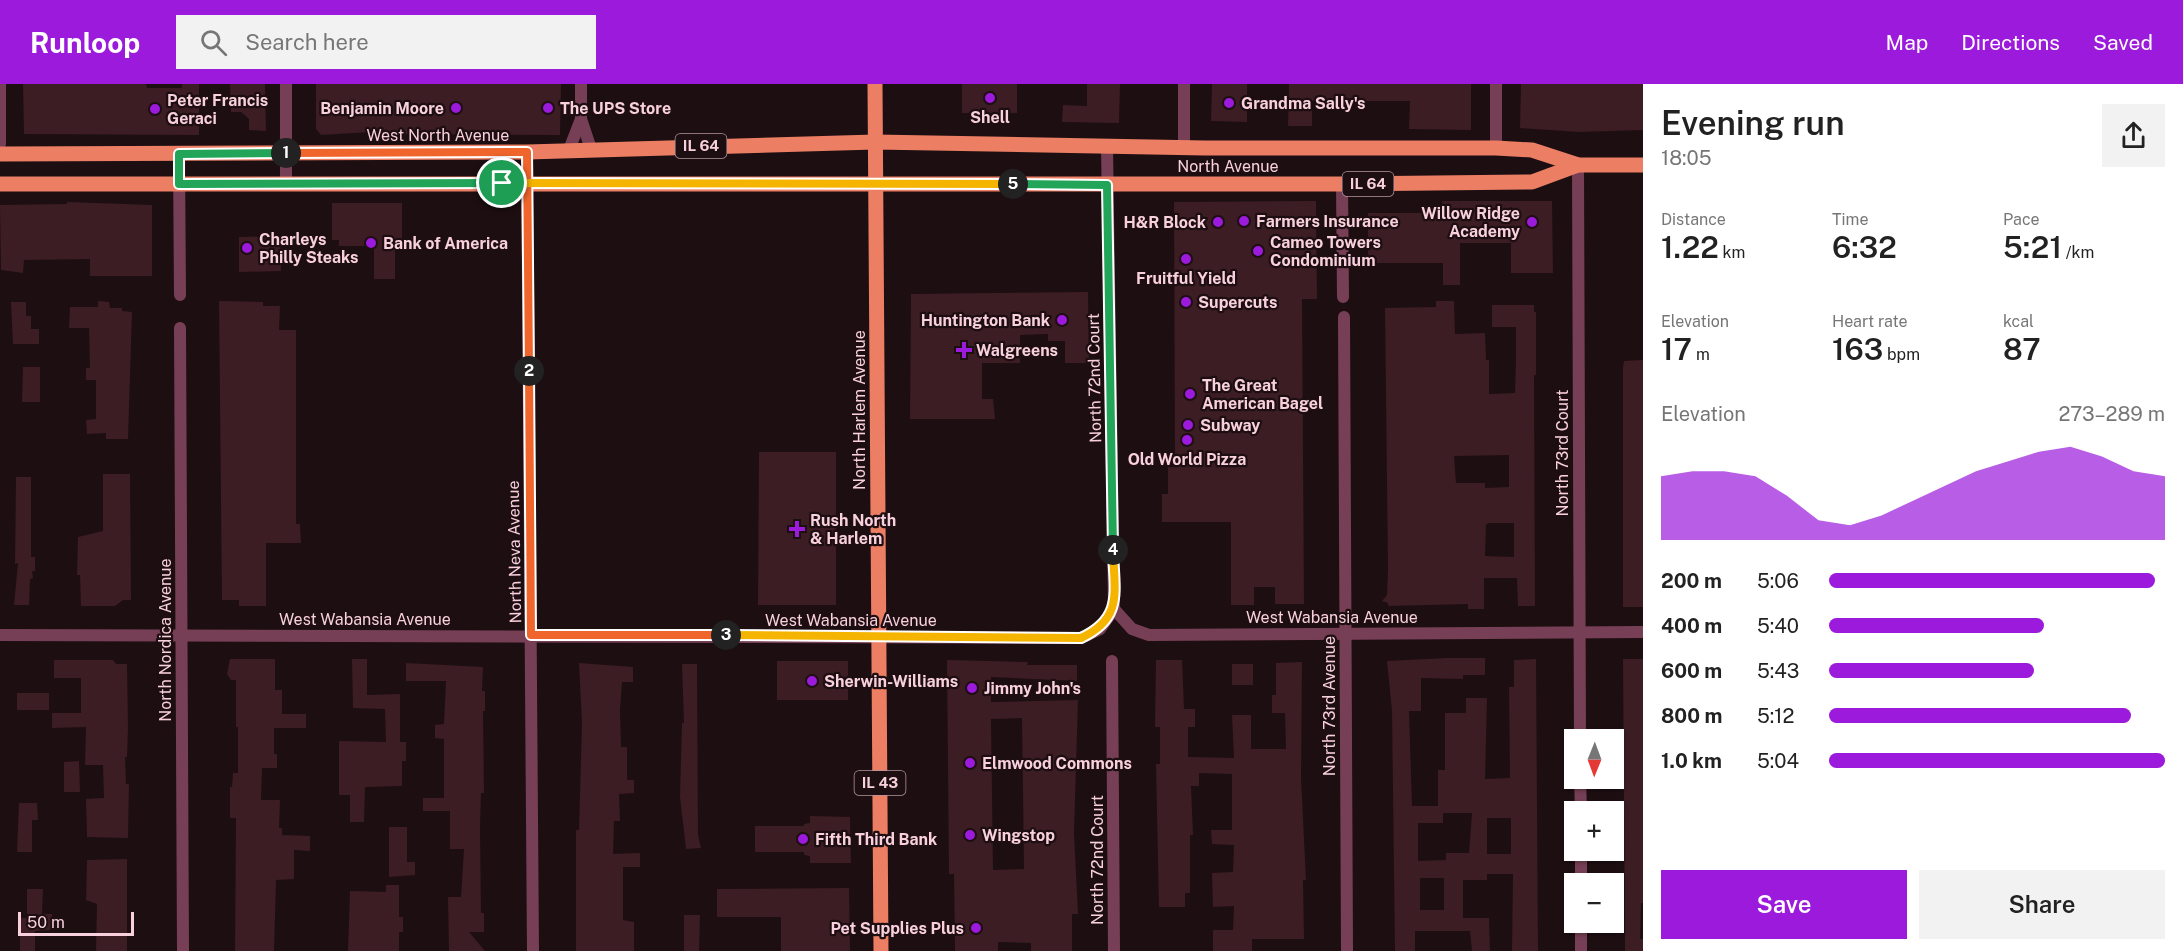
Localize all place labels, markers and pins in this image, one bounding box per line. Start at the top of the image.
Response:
place label: Peter Francis Geraci [167,91,268,128]
marker: Shell [983,91,997,105]
place label: Grandma Sally's [1241,94,1365,113]
marker: Grandma Sally's [1222,96,1236,110]
place label: Benjamin Moore [320,99,444,118]
place label: The UPS Store [560,99,671,118]
marker: Benjamin Moore [449,101,463,115]
marker: The UPS Store [541,101,555,115]
marker: Peter Francis Geraci [148,102,162,116]
place label: Shell [970,108,1010,127]
pin: 1 [271,138,301,168]
pin [476,157,527,208]
pin: 5 [998,169,1028,199]
place label: Willow Ridge Academy [1421,204,1520,241]
place label: Farmers Insurance [1256,212,1399,231]
place label: H&R Block [1123,213,1206,232]
marker: Farmers Insurance [1237,214,1251,228]
marker: H&R Block [1211,215,1225,229]
marker: Willow Ridge Academy [1525,215,1539,229]
place label: Charleys Philly Steaks [259,230,359,267]
place label: Cameo Towers Condominium [1270,233,1381,270]
place label: Bank of America [383,234,508,253]
marker: Bank of America [364,236,378,250]
marker: Charleys Philly Steaks [240,241,254,255]
marker: Cameo Towers Condominium [1251,244,1265,258]
marker: Fruitful Yield [1179,252,1193,266]
place label: Fruitful Yield [1136,269,1236,288]
place label: Supercuts [1198,293,1277,312]
marker: Supercuts [1179,295,1193,309]
place label: Huntington Bank [921,311,1050,330]
marker: Huntington Bank [1055,313,1069,327]
place label: Walgreens [976,341,1058,360]
marker: Walgreens [957,343,971,357]
pin: 2 [514,356,544,386]
place label: The Great American Bagel [1202,376,1323,413]
marker: The Great American Bagel [1183,387,1197,401]
place label: Subway [1200,416,1260,435]
marker: Subway [1181,418,1195,432]
marker: Old World Pizza [1180,433,1194,447]
place label: Old World Pizza [1128,450,1246,469]
place label: Rush North & Harlem [810,511,896,548]
marker: Rush North & Harlem [788,520,806,538]
pin: 4 [1098,535,1128,565]
pin: 3 [711,620,741,650]
place label: Sherwin-Williams [824,672,958,691]
marker: Sherwin-Williams [805,674,819,688]
place label: Jimmy John's [984,679,1081,698]
marker: Jimmy John's [965,681,979,695]
place label: Elmwood Commons [982,754,1132,773]
marker: Elmwood Commons [963,756,977,770]
place label: Wingstop [982,826,1055,845]
marker: Wingstop [963,828,977,842]
place label: Fifth Third Bank [815,830,937,849]
marker: Fifth Third Bank [796,832,810,846]
place label: Pet Supplies Plus [830,919,964,938]
marker: Pet Supplies Plus [969,921,983,935]

